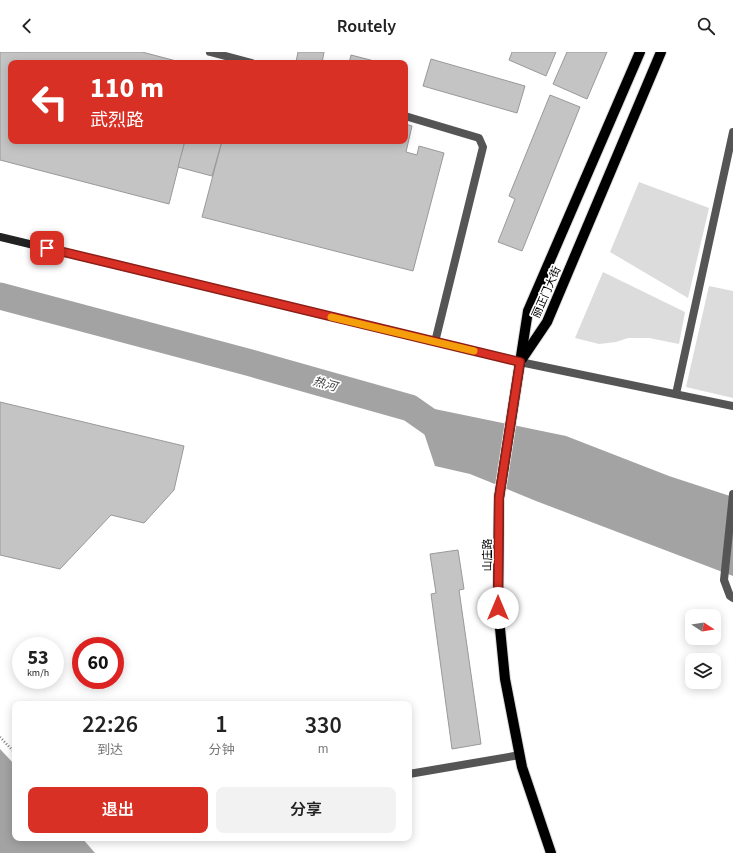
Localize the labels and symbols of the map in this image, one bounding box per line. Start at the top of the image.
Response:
pin [30,231,64,265]
street label: 丽正门大街 [528,264,564,320]
water label: 热河 [311,373,341,397]
street label: 山庄路 [480,539,495,572]
position arrow [477,587,519,629]
north arrow [685,609,721,645]
speed limit sign: 60 [72,637,124,689]

